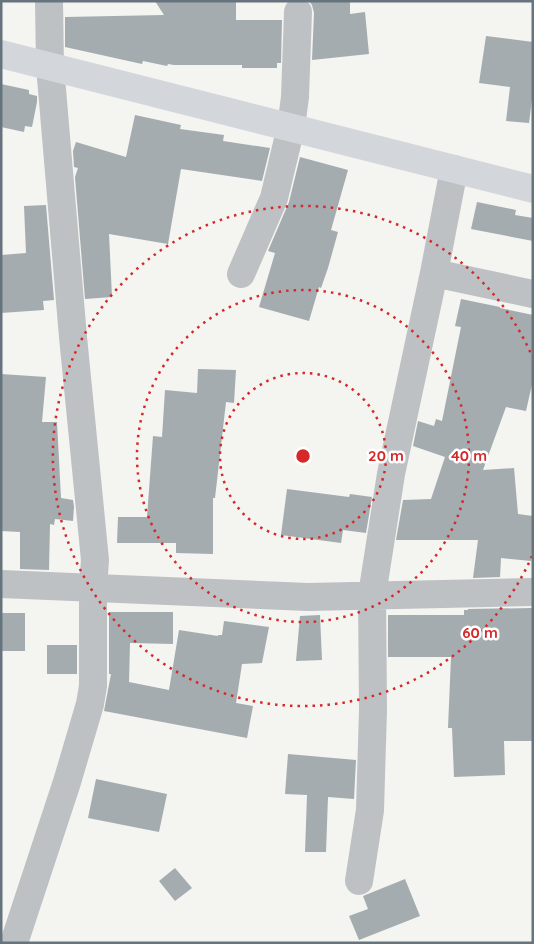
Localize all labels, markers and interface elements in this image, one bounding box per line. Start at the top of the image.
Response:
text: 20 m [368,446,404,465]
text: 40 m [451,446,487,465]
centre of rings [294,447,312,465]
text: 60 m [462,623,498,642]

